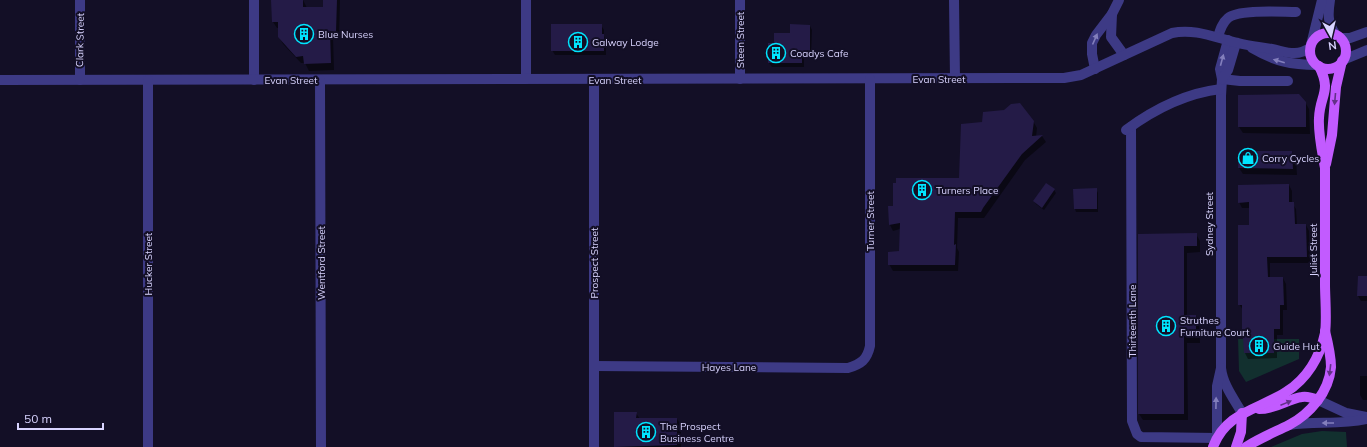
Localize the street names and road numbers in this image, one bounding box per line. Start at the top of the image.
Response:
street label: Steen Street [734,11,747,68]
street label: Clark Street [73,12,87,67]
street label: Evan Street [912,73,966,86]
street label: Evan Street [264,74,318,87]
street label: Evan Street [588,74,642,87]
street label: Turner Street [864,191,877,251]
street label: Sydney Street [1203,191,1216,256]
street label: Juliet Street [1307,223,1320,277]
street label: Wentford Street [315,225,328,300]
street label: Prospect Street [588,227,601,298]
street label: Hucker Street [142,232,155,295]
street label: Thirteenth Lane [1126,284,1139,358]
street label: Hayes Lane [702,361,756,374]

